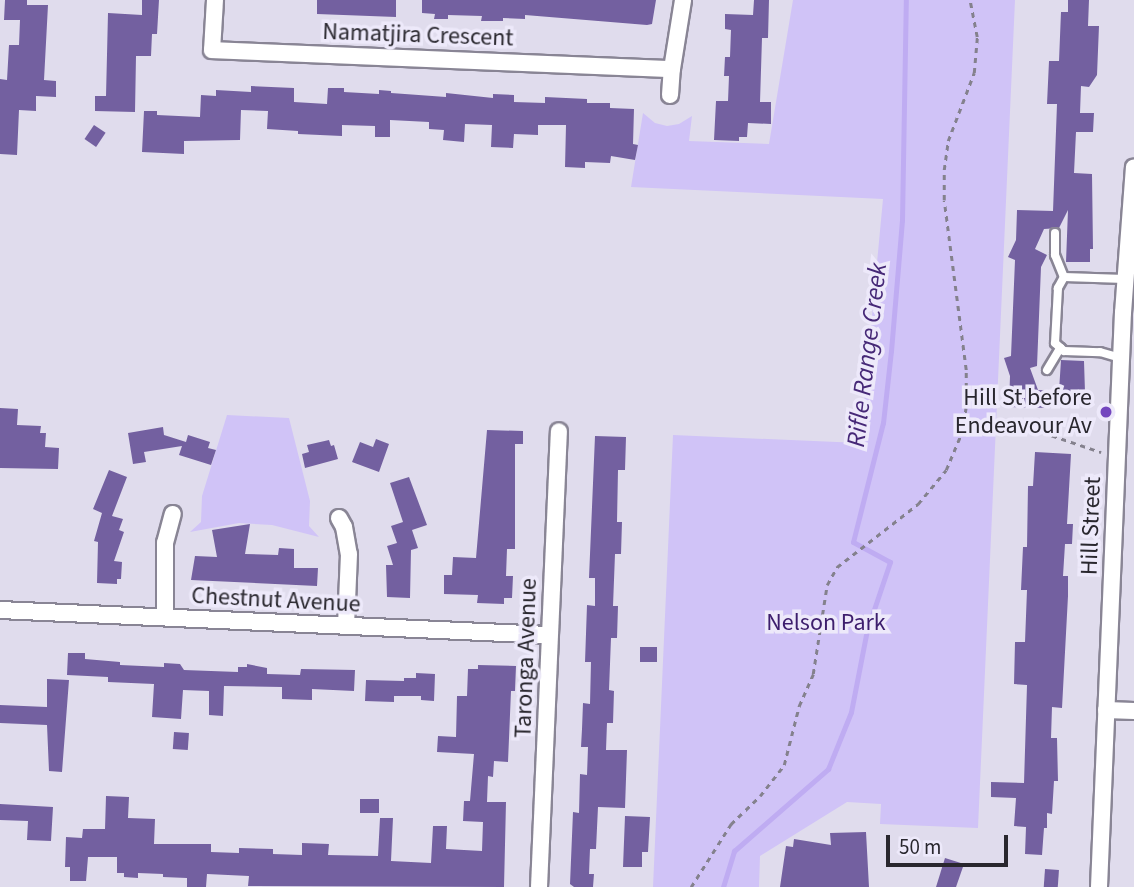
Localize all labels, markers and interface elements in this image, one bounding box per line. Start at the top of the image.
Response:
street label: Namatjira Crescent [322,17,514,53]
water label: Rifle Range Creek [840,261,894,449]
place label: Hill St before Endeavour Av [955,384,1092,440]
marker: Hill St before Endeavour Av [1098,404,1114,420]
street label: Hill Street [1075,476,1107,576]
street label: Taronga Avenue [509,578,543,738]
street label: Chestnut Avenue [191,581,361,619]
park label: Nelson Park [766,609,886,637]
scale bar [889,820,1012,864]
text: 50 m [899,832,941,862]

